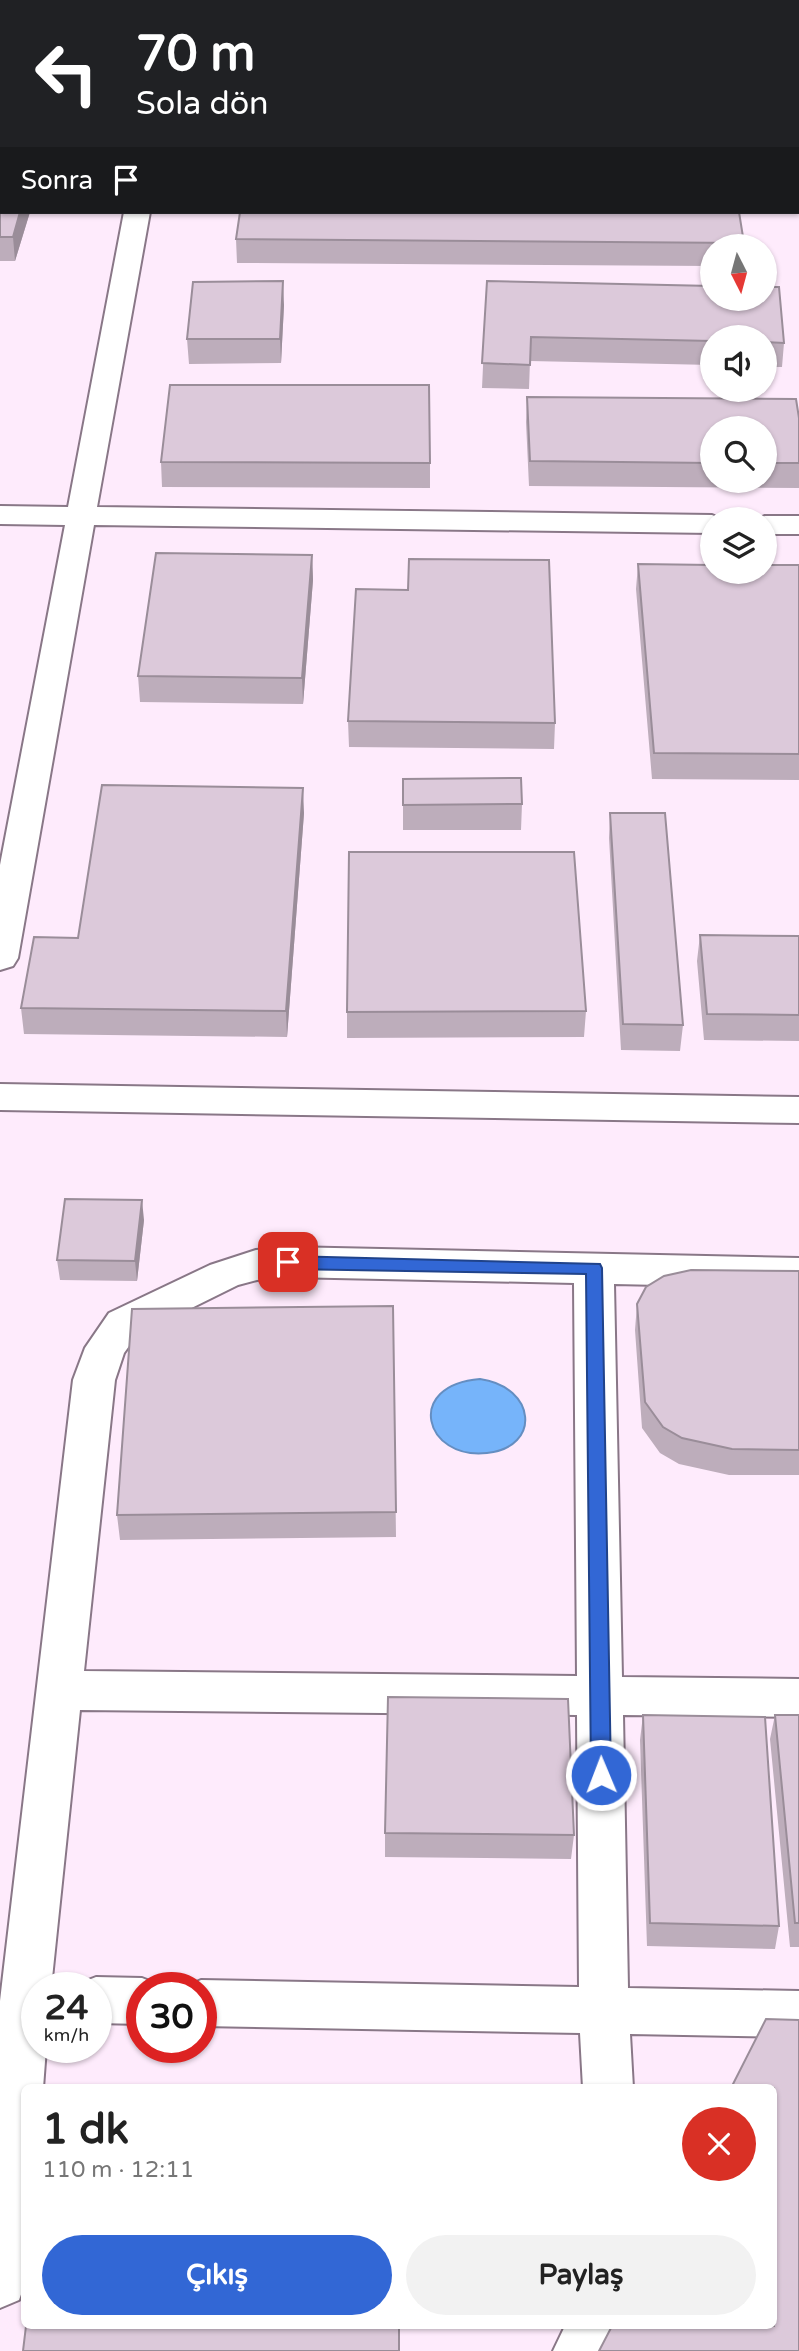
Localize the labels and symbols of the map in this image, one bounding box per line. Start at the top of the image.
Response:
north arrow [700,234,777,312]
pin [258,1232,318,1292]
position arrow [564,1738,638,1812]
speed limit sign: 30 [126,1972,217,2063]

